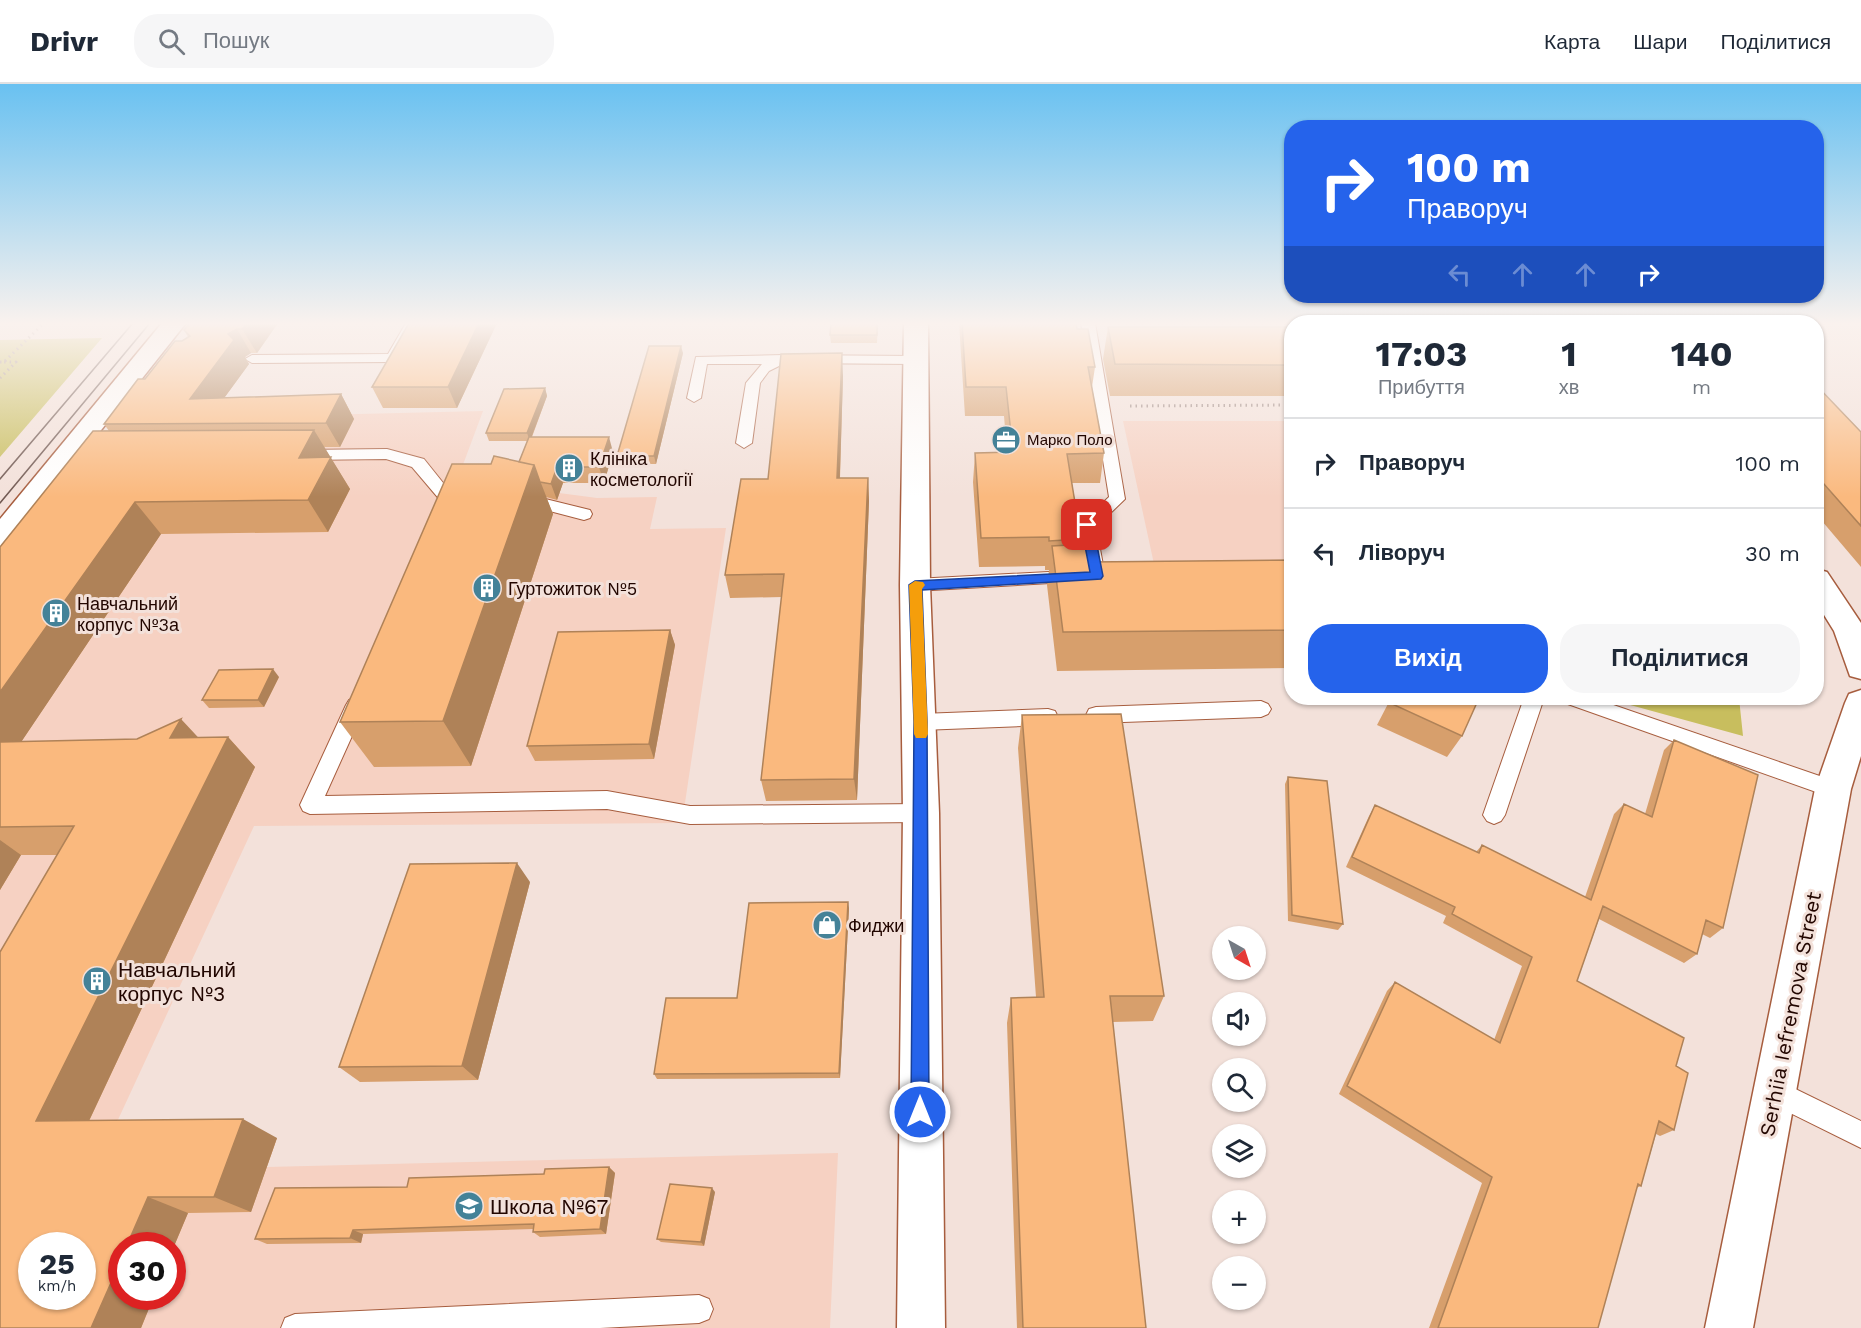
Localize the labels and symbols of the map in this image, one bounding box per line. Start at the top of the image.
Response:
office icon: Марко Поло [990,424,1022,456]
place label: Марко Поло [1027,431,1113,449]
place label: Клініка косметології [590,448,693,490]
building icon: Клініка косметології [553,452,585,484]
pin [1061,499,1112,550]
building icon: Гуртожиток №5 [471,572,503,604]
place label: Гуртожиток №5 [508,578,637,599]
place label: Навчальний корпус №3а [77,593,180,635]
building icon: Навчальний корпус №3а [40,597,72,629]
street label: Serhiia Iefremova Street [1754,889,1826,1138]
shop icon: Фиджи [811,909,843,941]
place label: Фиджи [848,915,904,936]
north arrow [1212,926,1266,980]
place label: Навчальний корпус №3 [118,957,236,1006]
building icon: Навчальний корпус №3 [81,965,113,997]
position arrow [888,1080,952,1144]
school or university icon: Школа №67 [453,1190,485,1222]
place label: Школа №67 [490,1194,609,1219]
speed limit sign: 30 [108,1232,186,1310]

